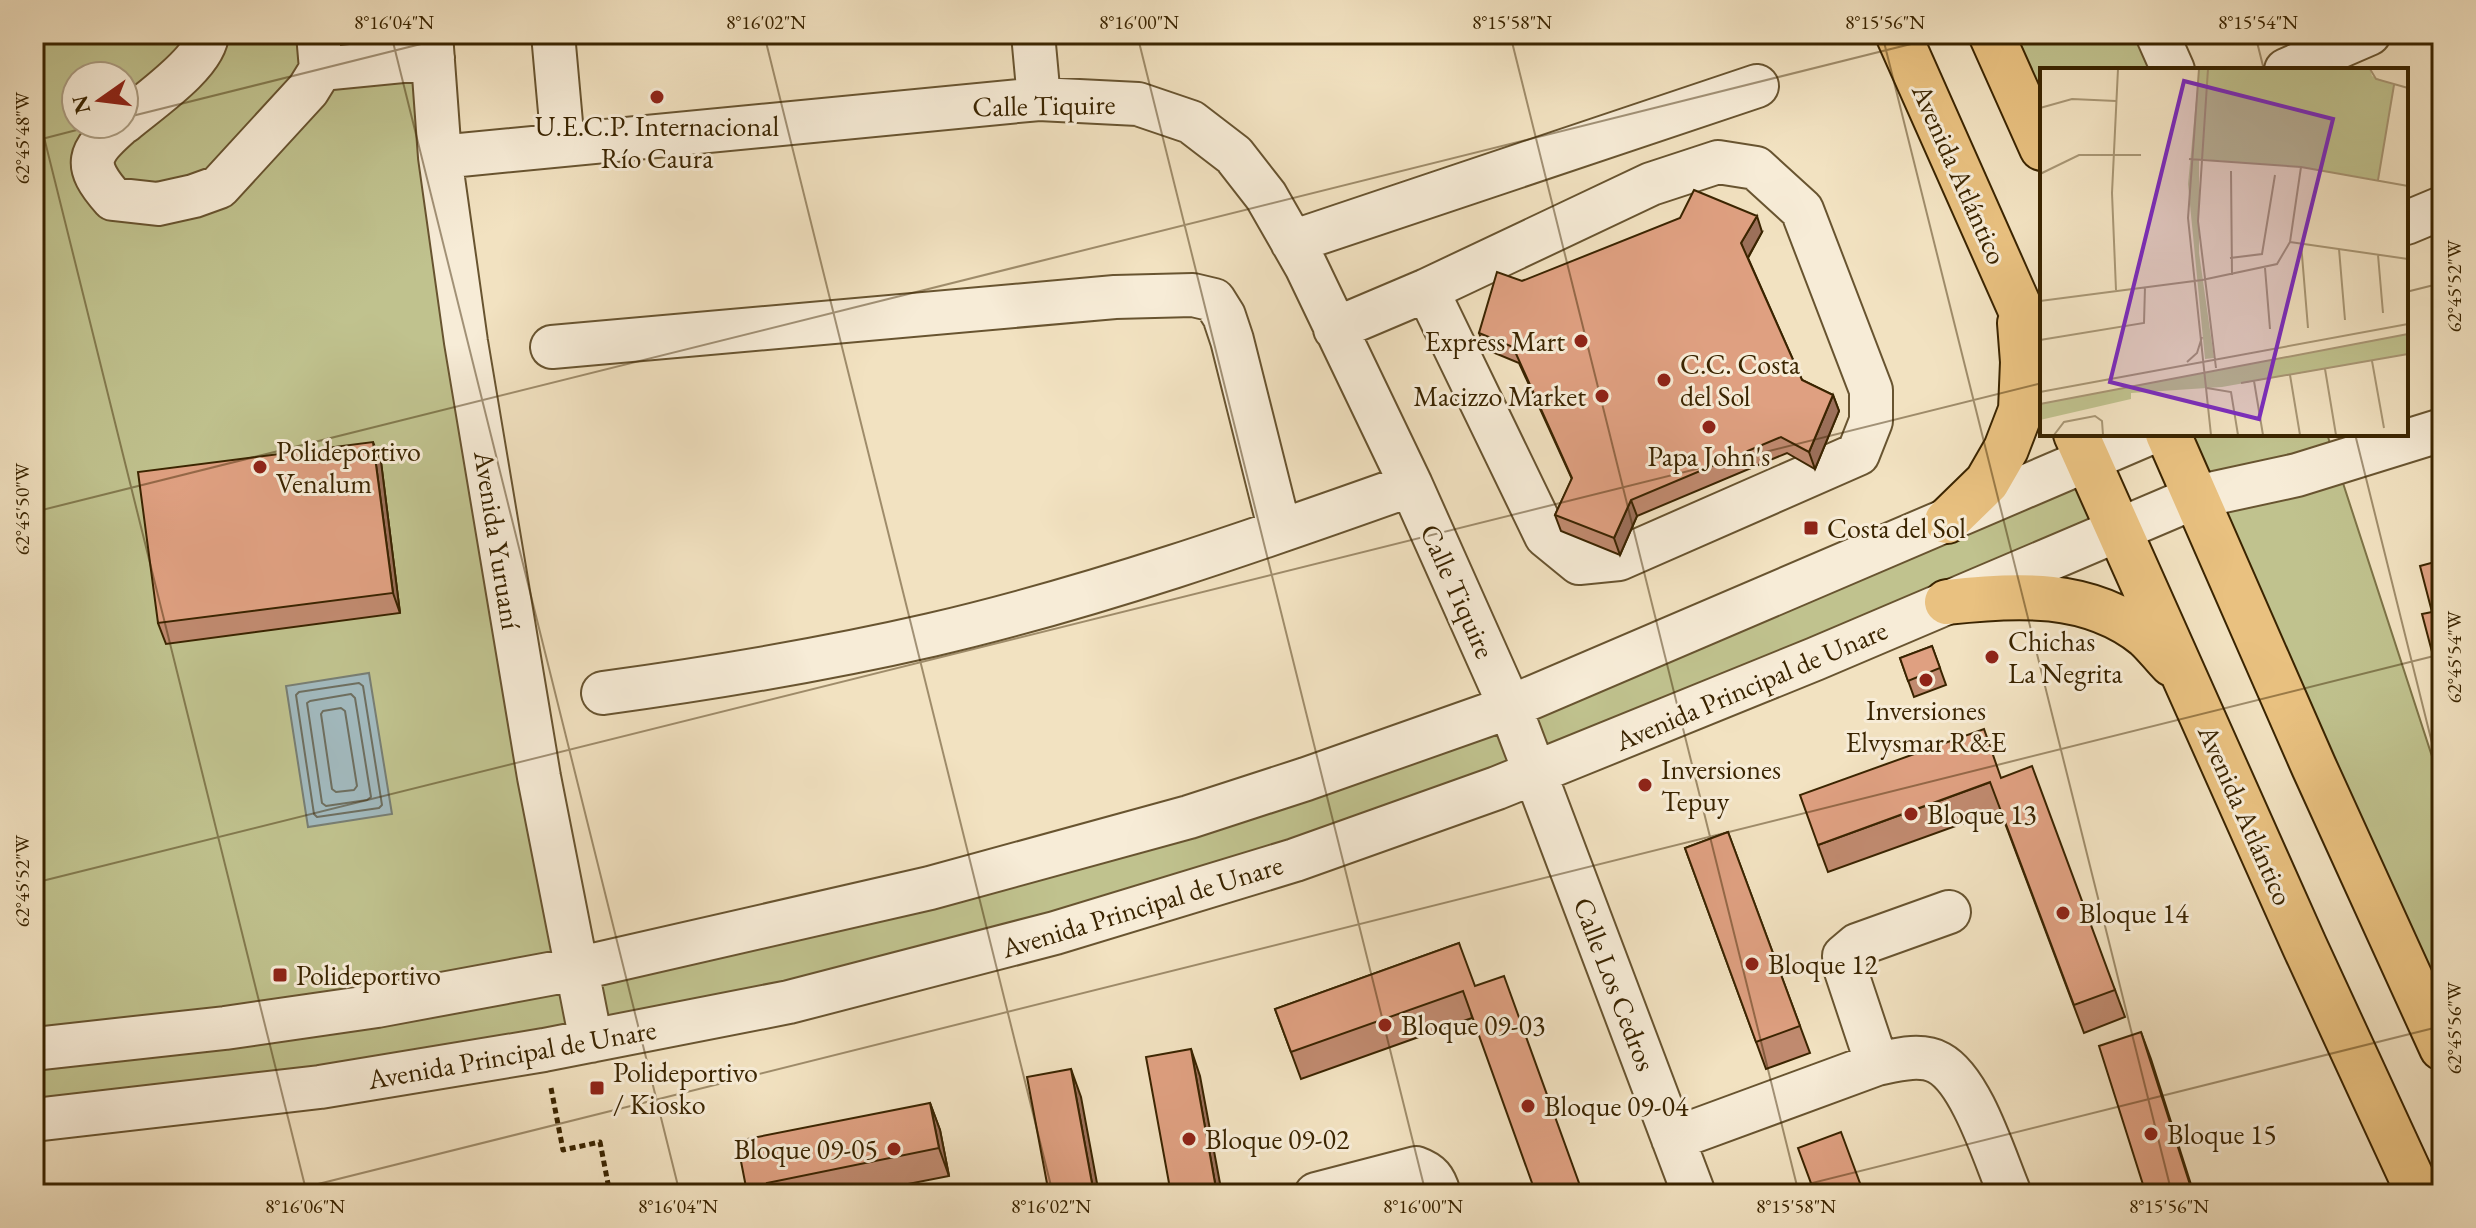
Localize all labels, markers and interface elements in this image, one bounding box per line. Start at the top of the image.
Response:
text: 8°16'04"N [354,9,434,35]
text: 8°16'02"N [726,9,806,35]
text: 8°16'00"N [1099,9,1179,35]
text: 8°15'58"N [1472,9,1552,35]
text: 8°15'56"N [1845,9,1925,35]
text: 8°15'54"N [2218,9,2298,35]
north arrow [60,60,140,140]
inset map [2040,68,2408,436]
street label: Avenida Atlántico [1904,77,2016,270]
street label: Calle Tiquire [972,86,1116,124]
marker: U.E.C.P. Internacional Río Caura [648,88,666,106]
text: 62°45'48"W [9,91,35,184]
text: N [65,92,97,117]
place label: U.E.C.P. Internacional Río Caura [535,108,779,176]
text: 62°45'52"W [2441,239,2467,332]
place label: Express Mart [1425,323,1565,359]
marker: Express Mart [1572,332,1590,350]
place label: C.C. Costa del Sol [1680,346,1801,414]
marker: C.C. Costa del Sol [1655,371,1673,389]
place label: Macizzo Market [1413,378,1586,414]
marker: Macizzo Market [1593,387,1611,405]
marker: Papa John's [1700,418,1718,436]
place label: Polideportivo Venalum [276,433,421,501]
place label: Papa John's [1648,438,1770,474]
street label: Avenida Yuruaní [466,447,530,632]
marker: Polideportivo Venalum [251,458,269,476]
text: 62°45'50"W [9,462,35,555]
place label: Costa del Sol [1827,510,1966,546]
street label: Calle Tiquire [1412,518,1504,664]
marker: Costa del Sol [1802,519,1820,537]
text: 62°45'54"W [2441,610,2467,703]
street label: Avenida Principal de Unare [1609,611,1893,759]
place label: Chichas La Negrita [2008,623,2123,691]
marker: Chichas La Negrita [1983,648,2001,666]
marker: Inversiones Elvysmar R&E [1917,671,1935,689]
place label: Inversiones Elvysmar R&E [1846,692,2007,760]
street label: Avenida Atlántico [2190,718,2302,911]
place label: Inversiones Tepuy [1661,751,1781,819]
marker: Inversiones Tepuy [1636,776,1654,794]
place label: Bloque 13 [1927,796,2037,832]
marker: Bloque 13 [1902,805,1920,823]
text: 62°45'52"W [9,834,35,927]
street label: Avenida Principal de Unare [996,846,1287,966]
street label: Calle Los Cedros [1565,892,1665,1076]
place label: Bloque 14 [2079,895,2189,931]
marker: Bloque 14 [2054,904,2072,922]
place label: Bloque 12 [1768,946,1878,982]
marker: Bloque 12 [1743,955,1761,973]
place label: Polideportivo [296,957,441,993]
marker: Polideportivo [271,966,289,984]
text: 62°45'56"W [2441,981,2467,1074]
place label: Bloque 09-03 [1401,1007,1545,1043]
street label: Avenida Principal de Unare [364,1011,659,1097]
marker: Bloque 09-03 [1376,1016,1394,1034]
place label: Polideportivo / Kiosko [613,1054,758,1122]
marker: Polideportivo / Kiosko [588,1079,606,1097]
place label: Bloque 09-04 [1544,1088,1689,1124]
marker: Bloque 09-04 [1519,1097,1537,1115]
place label: Bloque 15 [2167,1116,2277,1152]
place label: Bloque 09-02 [1205,1121,1350,1157]
marker: Bloque 15 [2142,1125,2160,1143]
marker: Bloque 09-02 [1180,1130,1198,1148]
place label: Bloque 09-05 [734,1131,878,1167]
marker: Bloque 09-05 [885,1140,903,1158]
text: 8°16'06"N [265,1193,345,1219]
text: 8°16'04"N [638,1193,718,1219]
text: 8°16'02"N [1011,1193,1091,1219]
text: 8°16'00"N [1383,1193,1463,1219]
text: 8°15'58"N [1756,1193,1836,1219]
text: 8°15'56"N [2129,1193,2209,1219]

